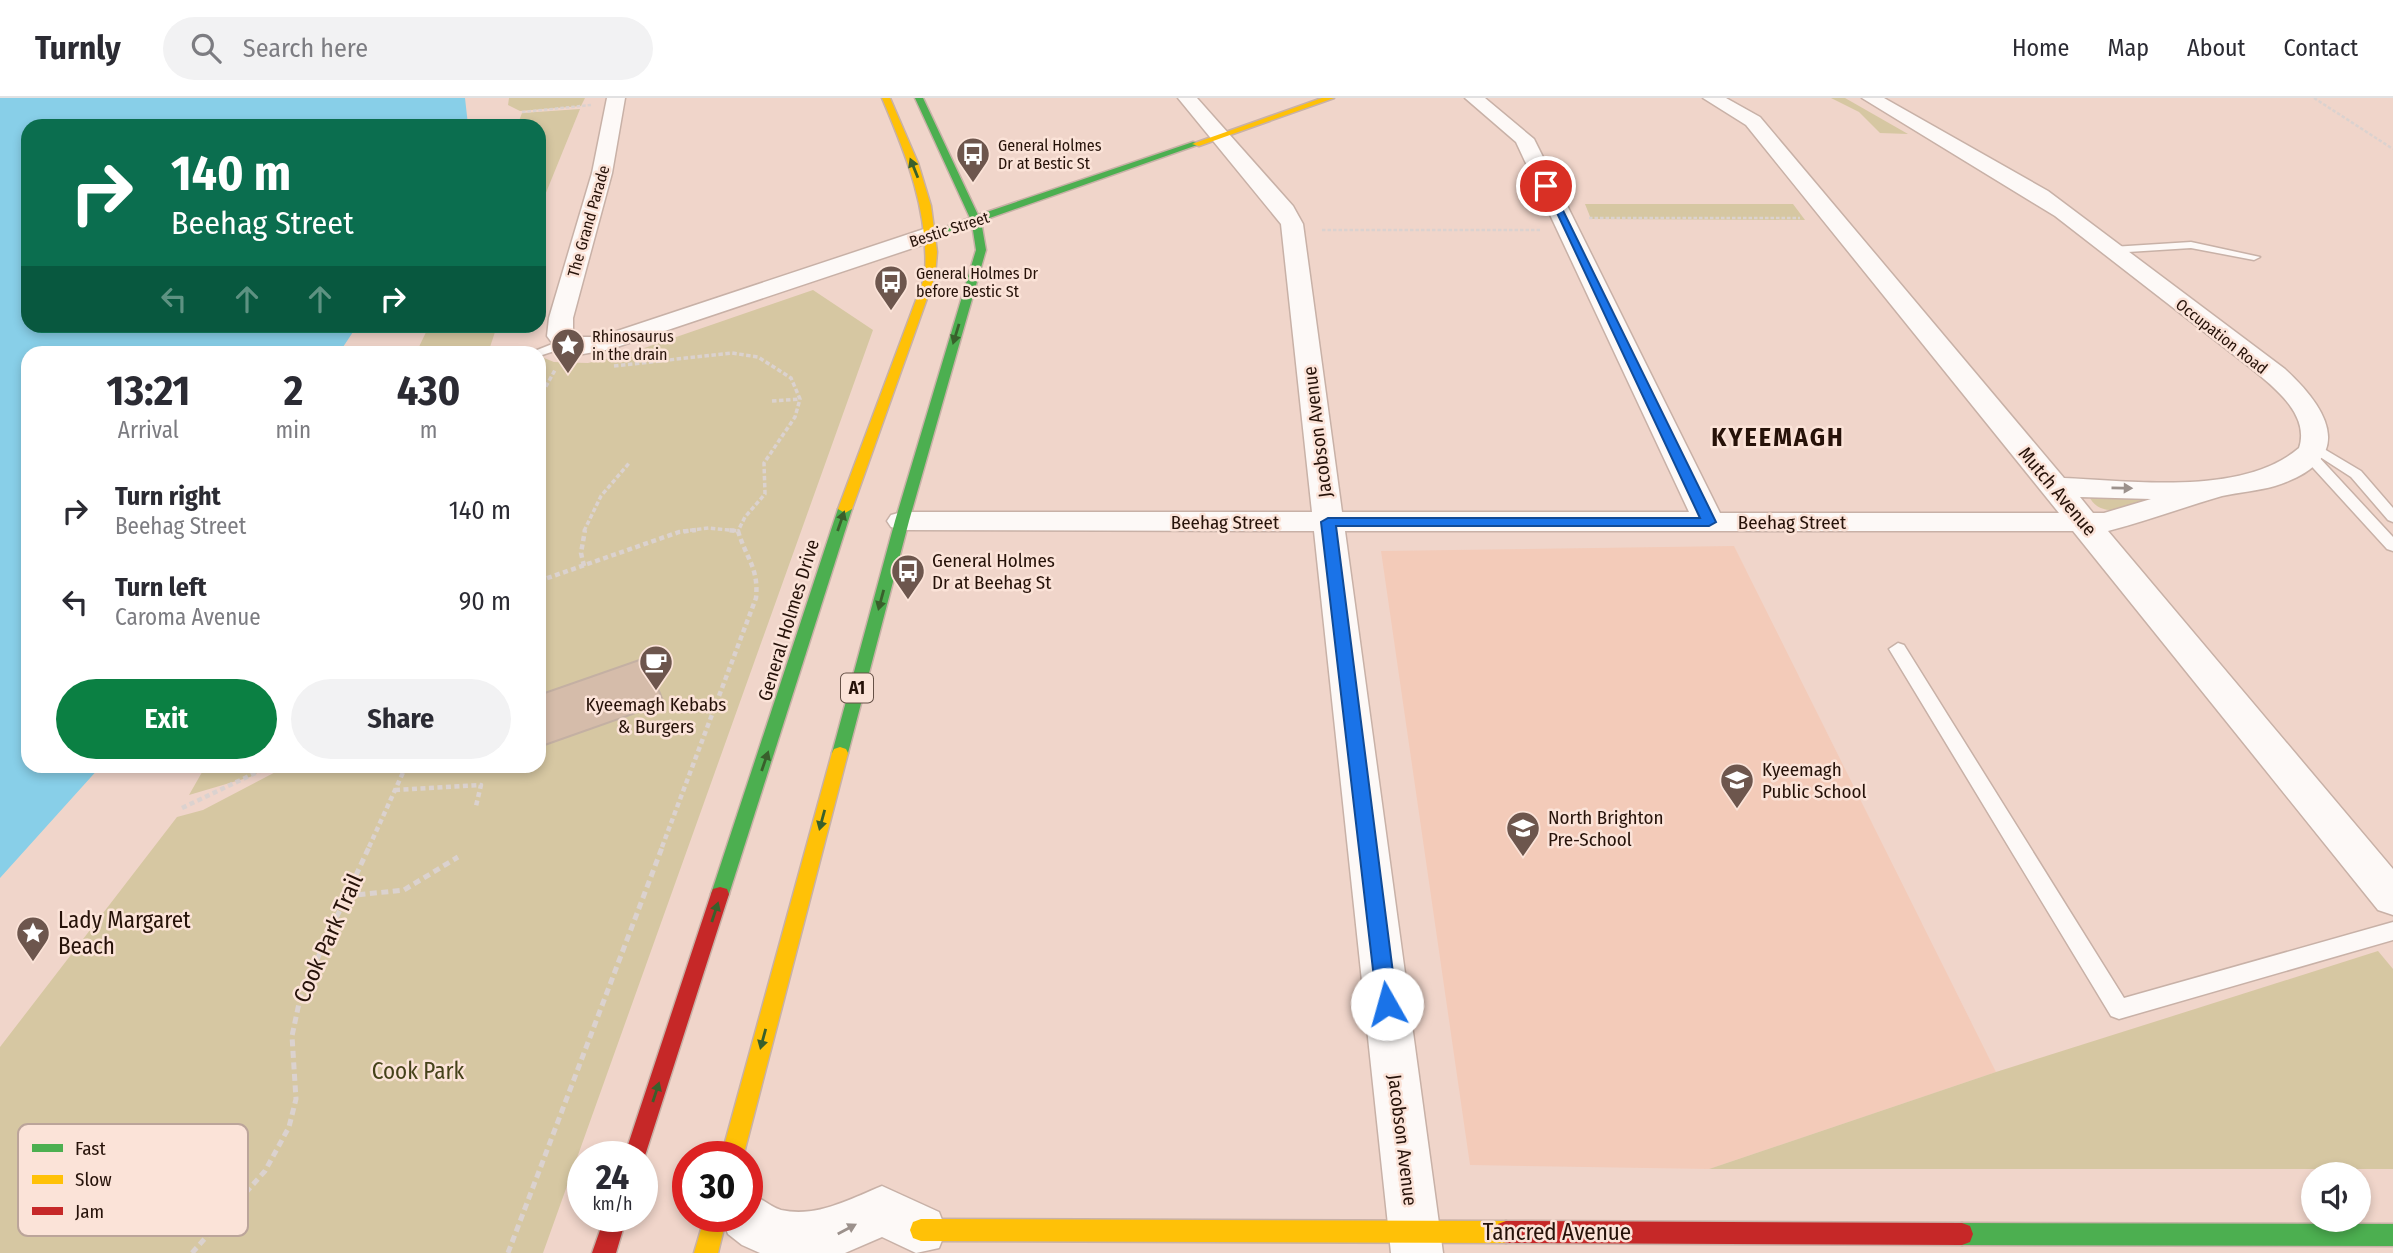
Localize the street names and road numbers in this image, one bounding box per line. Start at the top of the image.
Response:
street label: The Grand Parade [563,163,614,279]
street label: Bestic Street [907,207,992,251]
street label: Occupation Road [2172,295,2271,378]
street label: Jacobson Avenue [1298,365,1337,499]
street label: Mutch Avenue [2014,442,2101,540]
street label: Beehag Street [1171,511,1280,534]
street label: Beehag Street [1738,511,1847,534]
street label: General Holmes Drive [753,537,824,704]
road number: A1 [841,674,873,702]
street label: Cook Park Trail [287,869,369,1007]
street label: Jacobson Avenue [1383,1073,1422,1207]
street label: Tancred Avenue [1483,1218,1631,1246]

